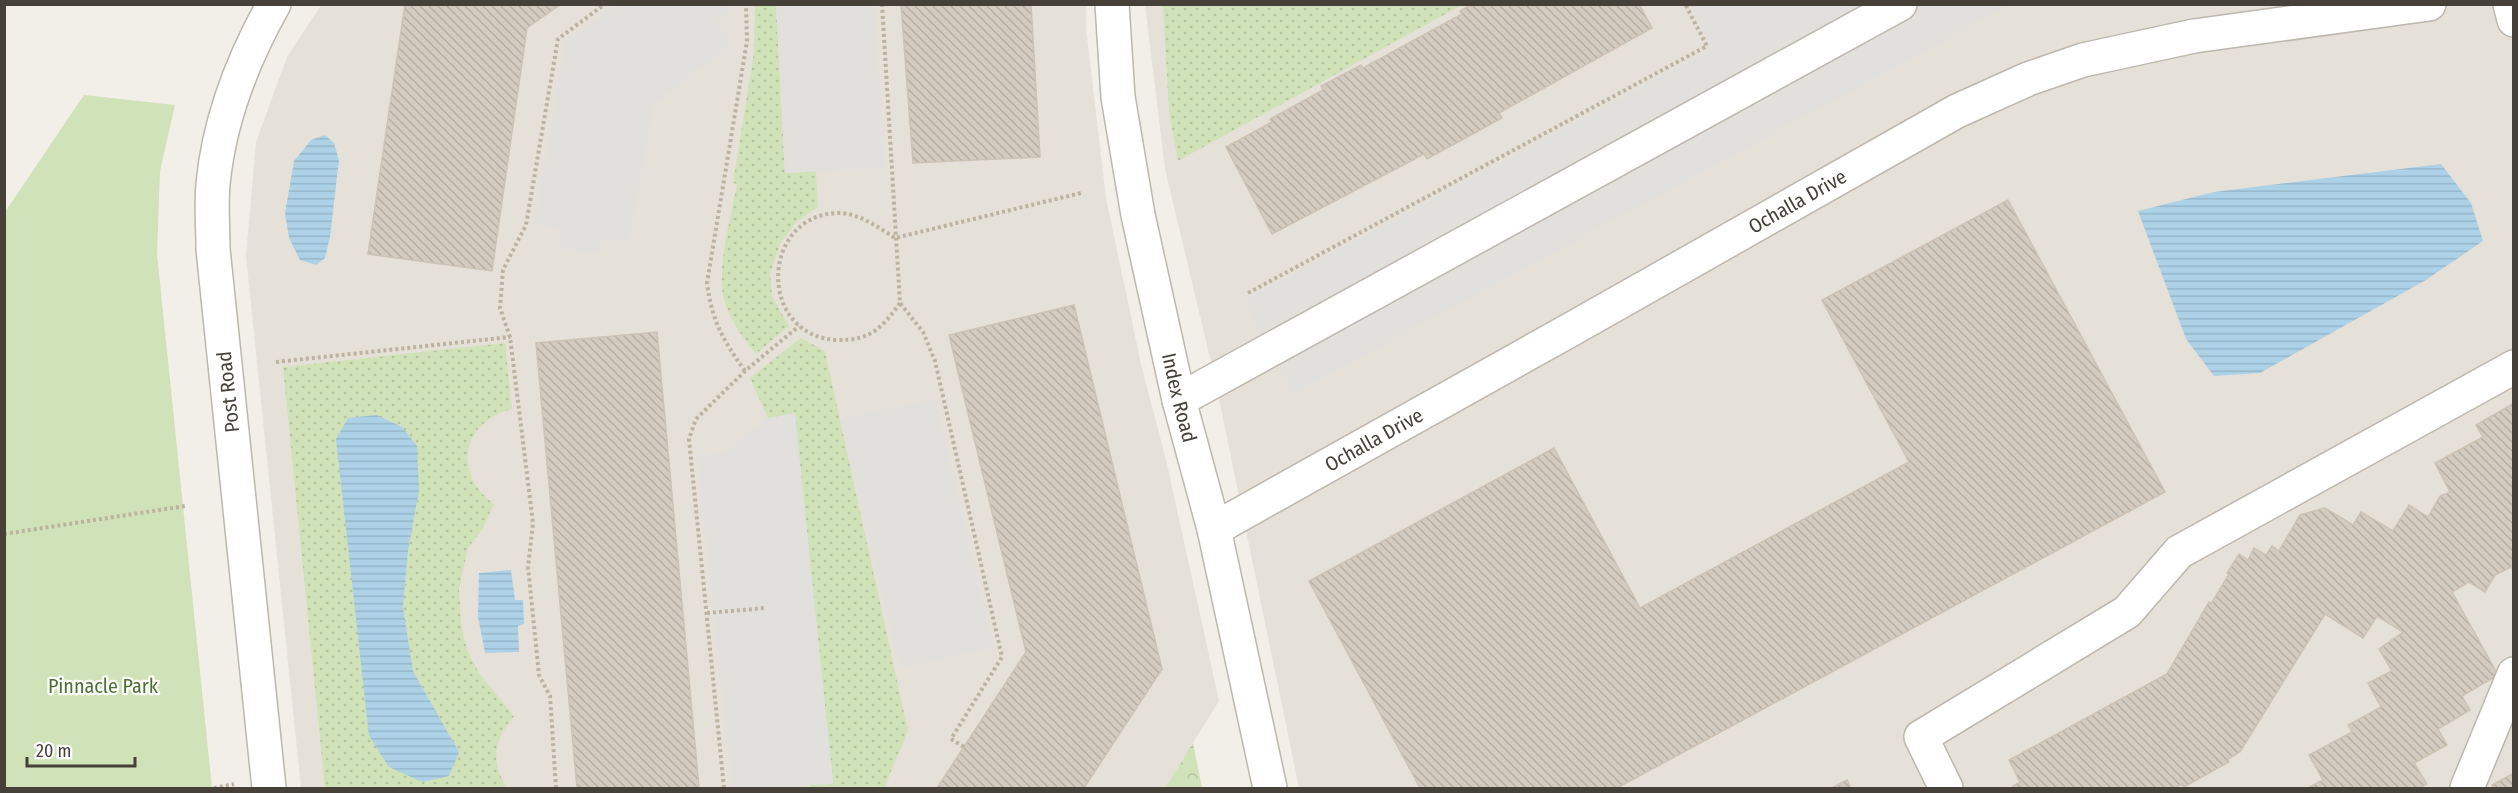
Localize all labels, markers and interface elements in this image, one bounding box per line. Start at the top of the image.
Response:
street label: Ochalla Drive [1744,164,1850,239]
street label: Post Road [212,350,244,434]
street label: Index Road [1157,351,1202,445]
street label: Ochalla Drive [1320,403,1427,477]
park label: Pinnacle Park [48,674,159,698]
scale bar [27,730,135,768]
text: 20 m [36,740,71,762]

